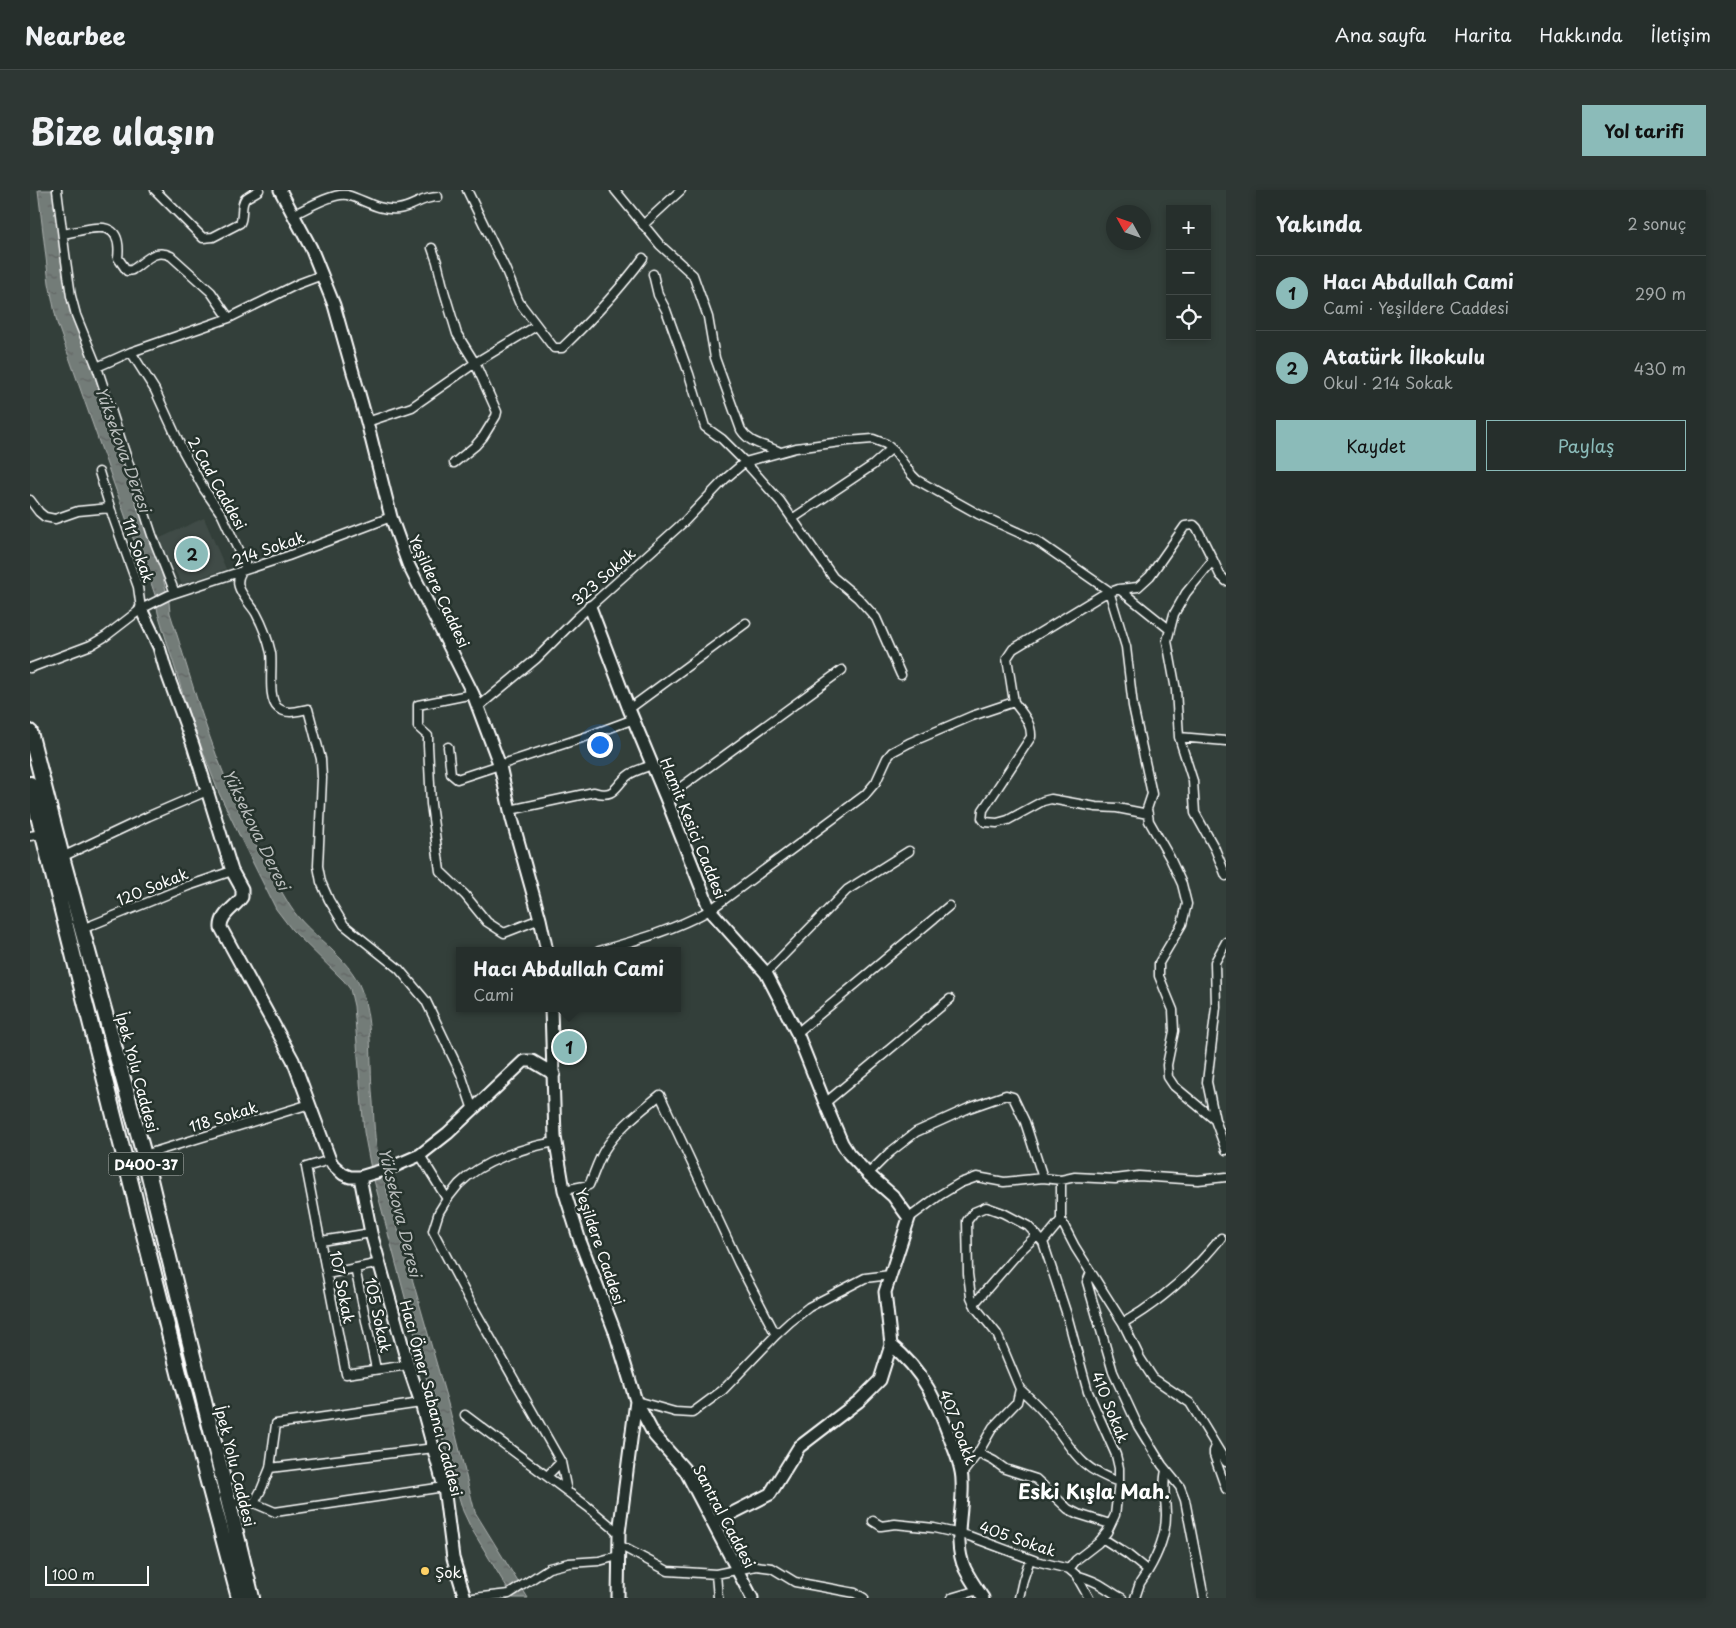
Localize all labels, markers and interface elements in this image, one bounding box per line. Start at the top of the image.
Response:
text: Nearbee [25,17,126,53]
text: Ana sayfa [1335,21,1426,48]
text: Harita [1454,21,1511,48]
text: Hakkında [1539,21,1623,48]
text: İletişim [1651,21,1711,48]
text: Bize ulaşın [30,104,215,157]
button: Yol tarifi [1582,105,1706,156]
north arrow [1106,205,1151,250]
map controls [1166,205,1211,340]
button: + [1166,205,1211,250]
text: Yakında [1276,207,1362,239]
text: 2 sonuç [1628,211,1686,235]
button: − [1166,250,1211,295]
text: Hacı Abdullah Cami [1323,267,1514,295]
text: 1 [1288,281,1296,305]
text: 290 m [1635,281,1686,305]
button: locate [1166,295,1211,340]
text: Cami · Yeşildere Caddesi [1323,295,1509,319]
text: Atatürk İlkokulu [1323,342,1485,370]
text: 2 [1286,356,1298,380]
text: 430 m [1634,356,1686,380]
text: Okul · 214 Sokak [1323,370,1453,394]
water label: Yüksekova Deresi [90,383,159,518]
button: Kaydet [1276,420,1476,471]
button: Paylaş [1486,420,1686,471]
street label: 2.Cad Caddesi [183,432,253,534]
street label: 111 Sokak [117,514,161,586]
street label: 214 Sokak [228,525,308,571]
street label: Yeşildere Caddesi [404,531,476,651]
pin: 2 [176,535,208,573]
street label: 323 Sokak [566,541,640,610]
your location [587,732,613,758]
street label: Hamit Kesici Caddesi [655,754,733,902]
water label: Yüksekova Deresi [217,764,298,896]
street label: 120 Sokak [113,861,192,911]
popup [456,947,681,1012]
text: Hacı Abdullah Cami [473,954,664,982]
text: Cami [473,982,514,1006]
street label: İpek Yolu Caddesi [111,1009,165,1135]
pin: 1 [553,1028,585,1066]
street label: 118 Sokak [186,1095,261,1137]
water label: Yüksekova Deresi [373,1145,429,1282]
road number: D400-37 [108,1152,184,1176]
street label: Yeşildere Caddesi [570,1184,632,1308]
street label: 107 Sokak [325,1248,361,1326]
street label: 105 Sokak [360,1275,398,1355]
street label: Hacı Ömer Sabancı Caddesi [395,1297,469,1499]
street label: 410 Sokak [1086,1368,1136,1447]
street label: 407 Soakk [935,1386,984,1469]
street label: İpek Yolu Caddesi [210,1403,262,1529]
street label: Santral Caddesi [688,1460,762,1572]
district label: Eski Kışla Mah. [1018,1476,1170,1506]
street label: 405 Sokak [977,1514,1060,1562]
place label: Şok [435,1560,462,1583]
scale bar [45,1563,149,1586]
text: 100 m [52,1564,95,1585]
marker: Şok [419,1565,431,1577]

